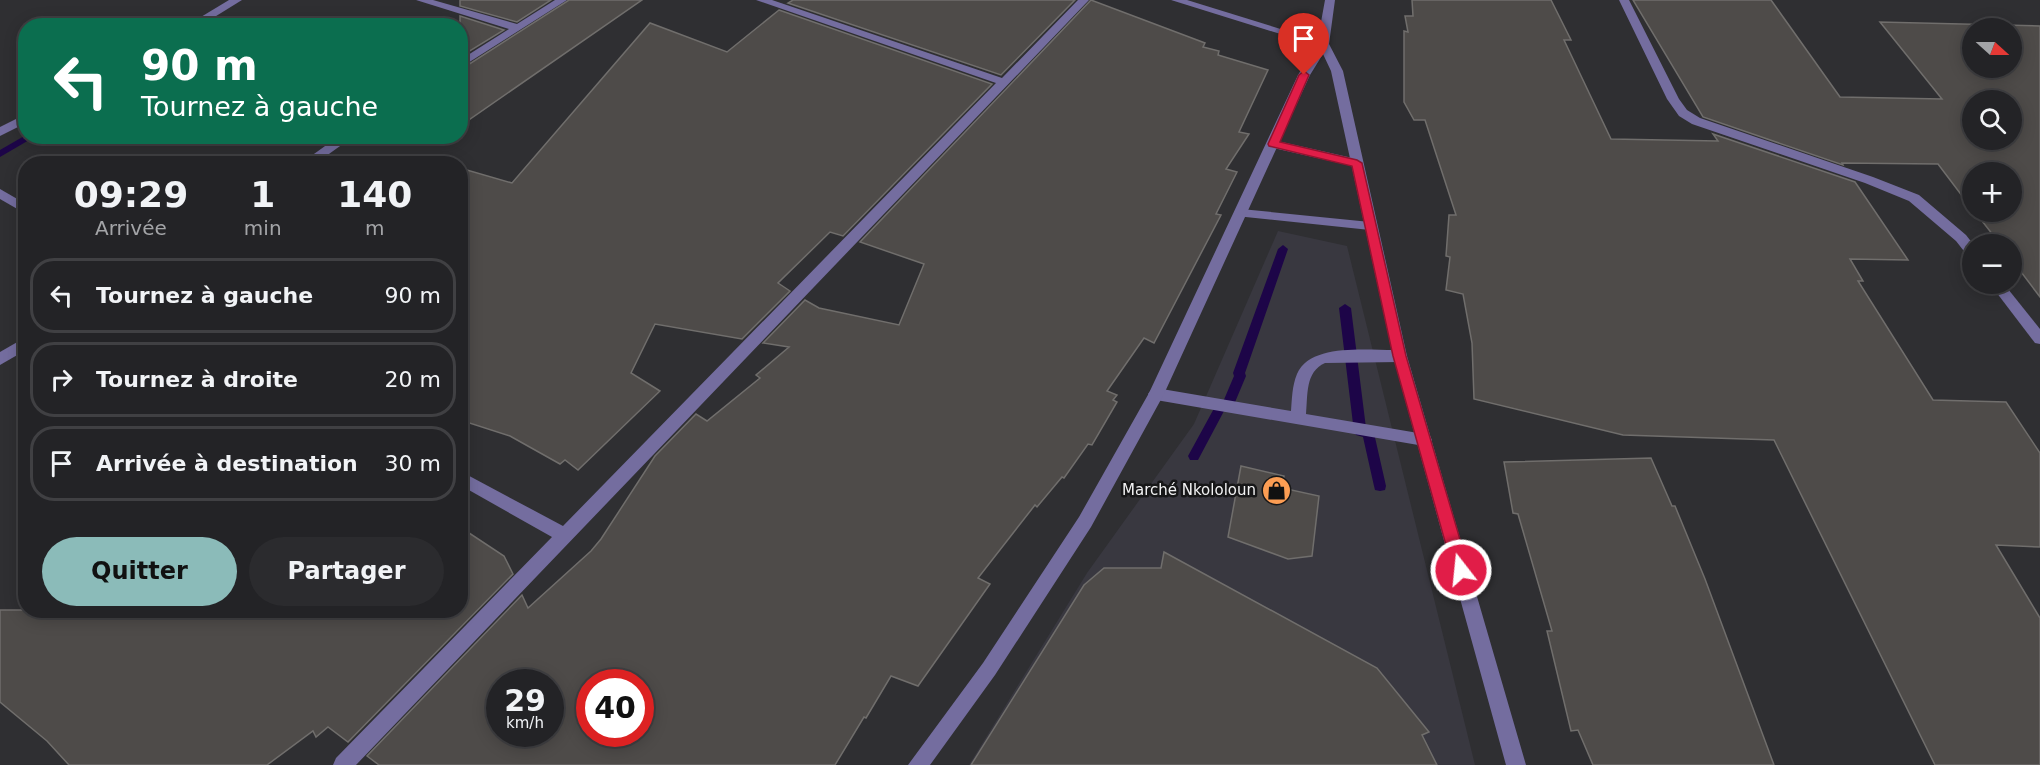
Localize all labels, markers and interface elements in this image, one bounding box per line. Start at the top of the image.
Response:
pin [1278,13,1329,75]
north arrow [1962,18,2022,78]
map controls [1962,18,2022,294]
icon: arrive [1287,22,1320,55]
text: 90 m [141,41,258,90]
icon: left [42,42,120,120]
button: search [1962,90,2022,150]
text: Tournez à gauche [141,91,378,122]
button: + [1962,162,2022,222]
text: 09:29 [74,174,188,215]
text: 1 [250,174,275,215]
text: 140 [337,174,412,215]
text: Arrivée [95,216,167,240]
text: min [244,216,282,240]
text: m [365,216,385,240]
button: − [1962,234,2022,294]
icon: left [45,279,78,312]
text: Tournez à gauche [96,283,313,308]
text: 90 m [385,283,441,308]
icon: right [45,363,78,396]
text: Tournez à droite [96,367,298,392]
text: 20 m [385,367,441,392]
icon: arrive [45,447,78,480]
text: Arrivée à destination [96,451,358,476]
text: 30 m [385,451,441,476]
shop icon: Marché Nkololoun [1261,474,1293,506]
place label: Marché Nkololoun [1122,481,1256,499]
button: Quitter [42,537,237,606]
button: Partager [249,537,444,606]
position arrow [1429,538,1493,602]
speed limit sign: 40 [576,669,654,747]
text: 29 [504,683,546,718]
text: km/h [506,714,544,732]

